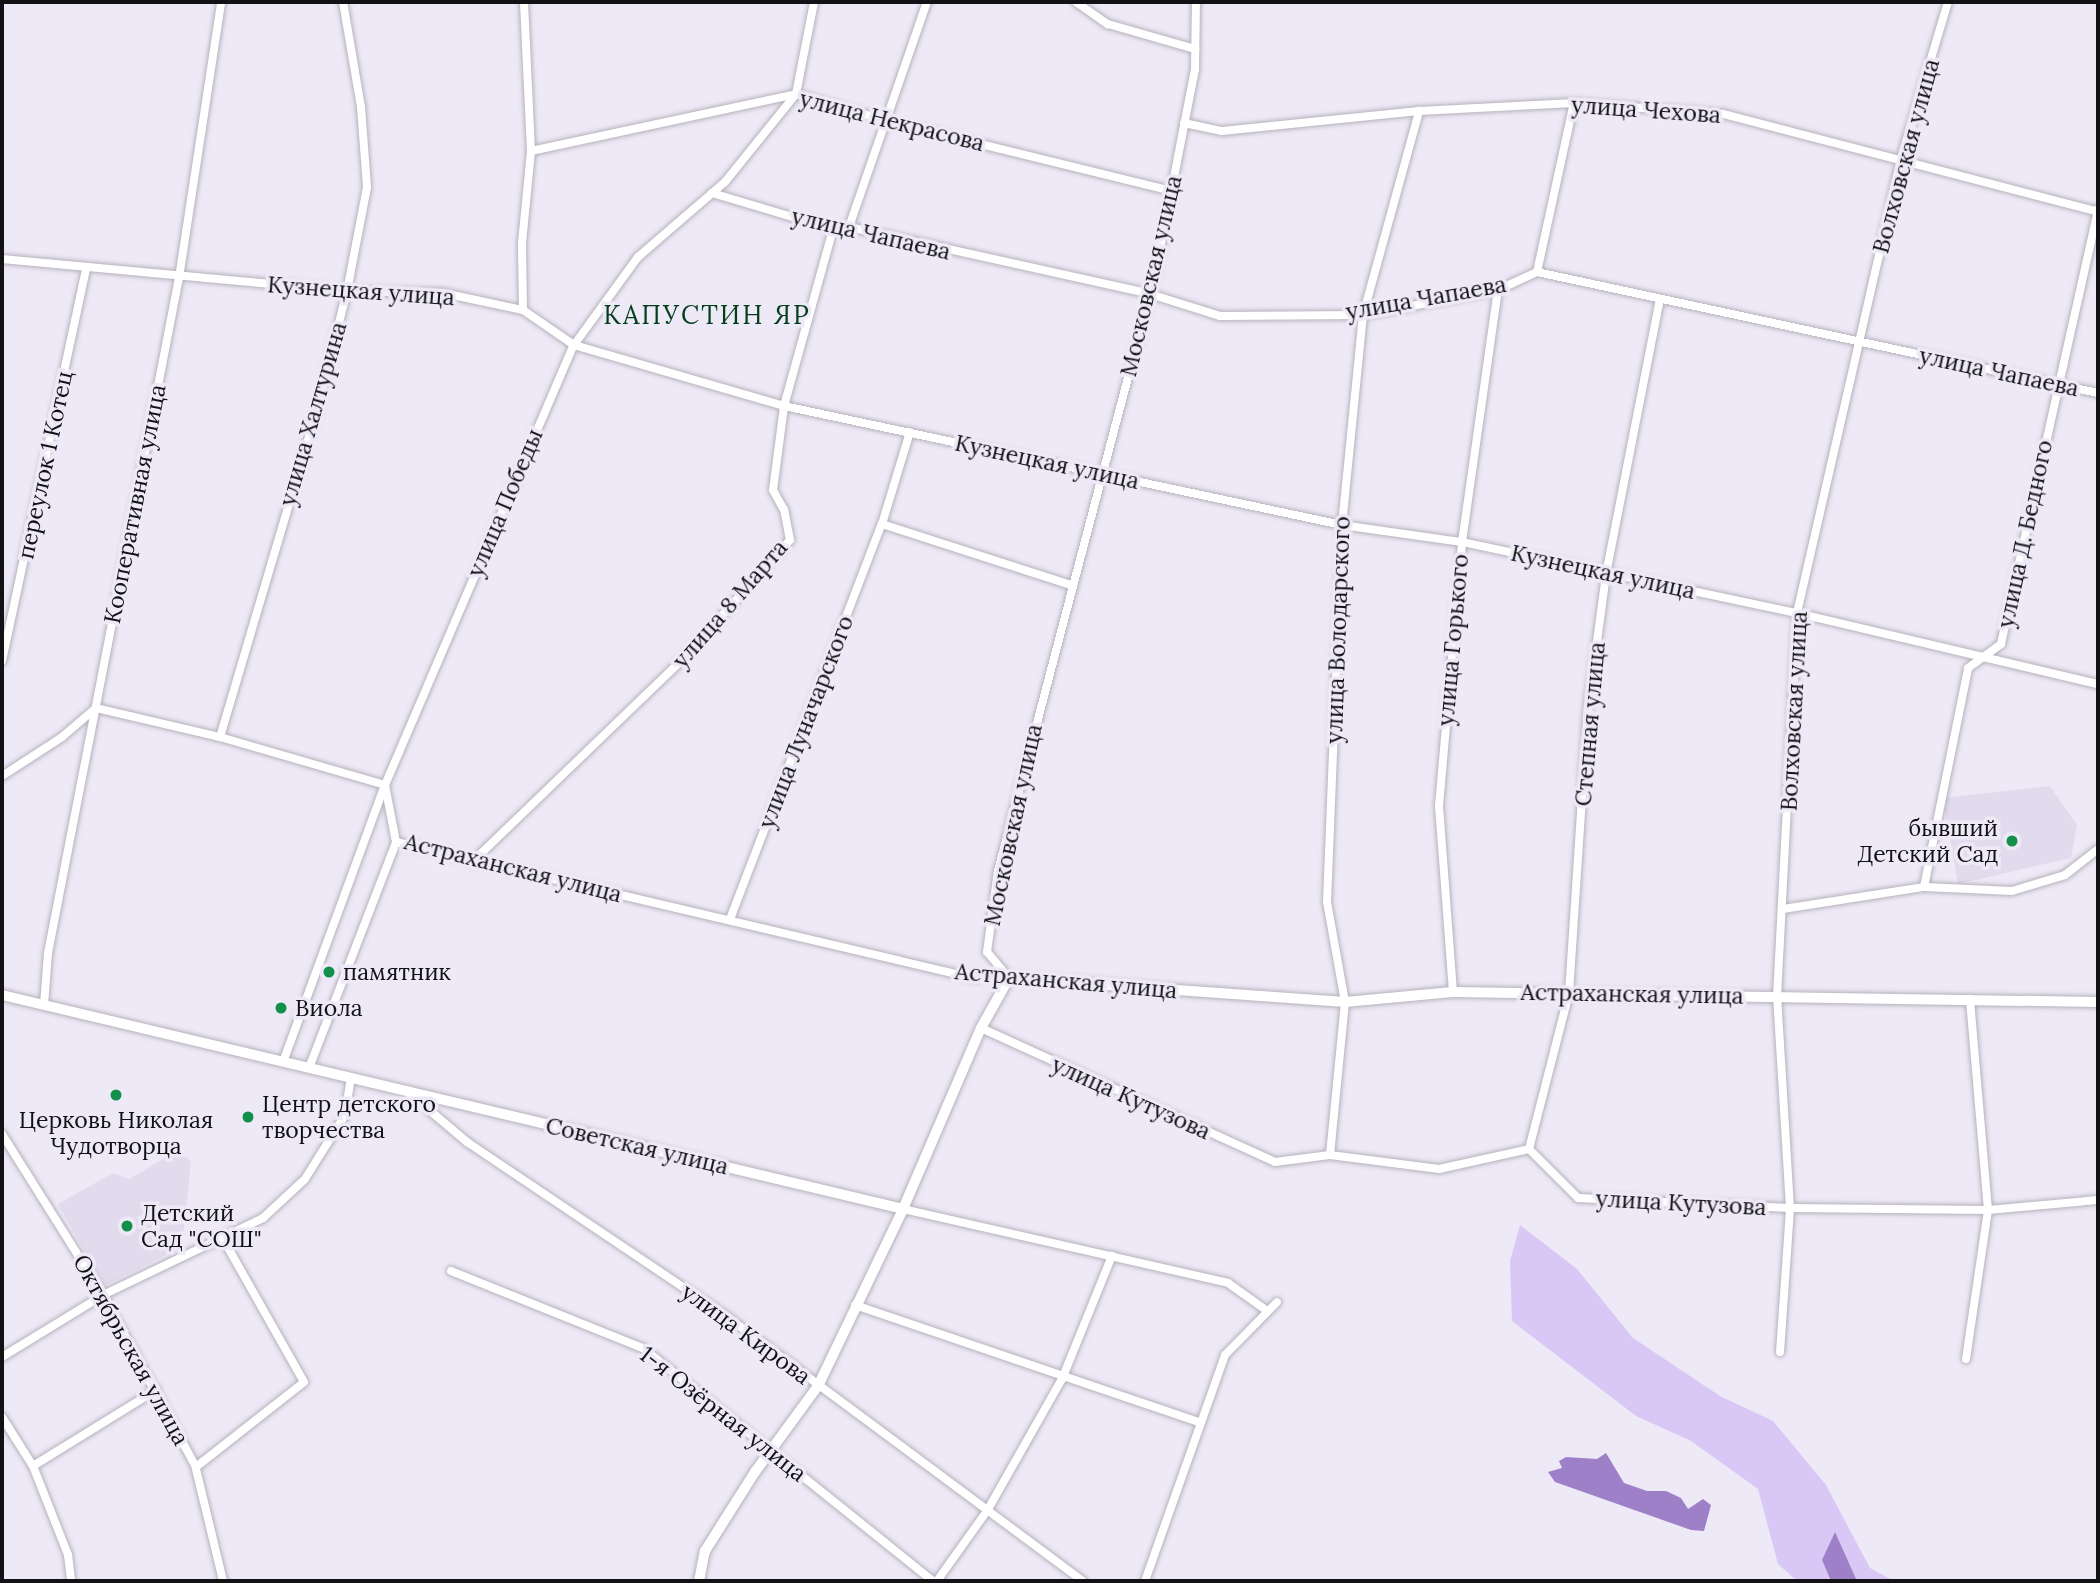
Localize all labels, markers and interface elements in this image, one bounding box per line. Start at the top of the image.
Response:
street label: Волховская улица [1867,56,1945,256]
street label: улица Некрасова [797,85,987,157]
street label: улица Чехова [1570,91,1722,129]
street label: Московская улица [1114,173,1188,379]
street label: улица Чапаева [789,202,953,266]
street label: улица Чапаева [1344,270,1508,326]
street label: Кузнецкая улица [266,271,456,311]
district label: КАПУСТИН ЯР [605,299,809,331]
street label: улица Халтурина [273,319,353,509]
street label: улица Чапаева [1917,342,2081,402]
street label: переулок 1 Котец [12,368,78,562]
street label: Кооперативная улица [98,382,172,626]
street label: улица Победы [461,425,549,581]
street label: Кузнецкая улица [952,429,1142,495]
street label: улица Д. Бедного [1992,437,2058,631]
street label: улица Володарского [1320,516,1356,744]
street label: улица 8 Марта [667,534,793,674]
street label: Кузнецкая улица [1508,539,1698,605]
street label: улица Горького [1432,553,1474,727]
street label: Волховская улица [1775,610,1813,812]
street label: улица Луначарского [753,612,859,832]
street label: Степная улица [1569,641,1611,807]
street label: Московская улица [978,722,1048,928]
place label: бывший Детский Сад [1857,814,1998,868]
street label: Астраханская улица [401,828,625,908]
marker: бывший Детский Сад [2004,833,2020,849]
place label: памятник [343,958,451,986]
street label: Астраханская улица [954,958,1178,1004]
marker: памятник [321,964,337,980]
street label: Астраханская улица [1520,978,1744,1010]
place label: Виола [295,994,363,1022]
marker: Виола [273,1000,289,1016]
street label: улица Кутузова [1047,1051,1215,1145]
marker: Церковь Николая Чудотворца [108,1087,124,1103]
place label: Центр детского творчества [262,1090,436,1144]
place label: Церковь Николая Чудотворца [19,1106,213,1160]
marker: Центр детского творчества [240,1109,256,1125]
street label: Советская улица [543,1112,731,1180]
street label: улица Кутузова [1595,1185,1767,1221]
place label: Детский Сад "СОШ" [141,1199,262,1253]
marker: Детский Сад "СОШ" [119,1218,135,1234]
street label: Октябрьская улица [67,1250,195,1450]
street label: улица Кирова [676,1278,816,1390]
street label: 1-я Озёрная улица [634,1340,812,1488]

